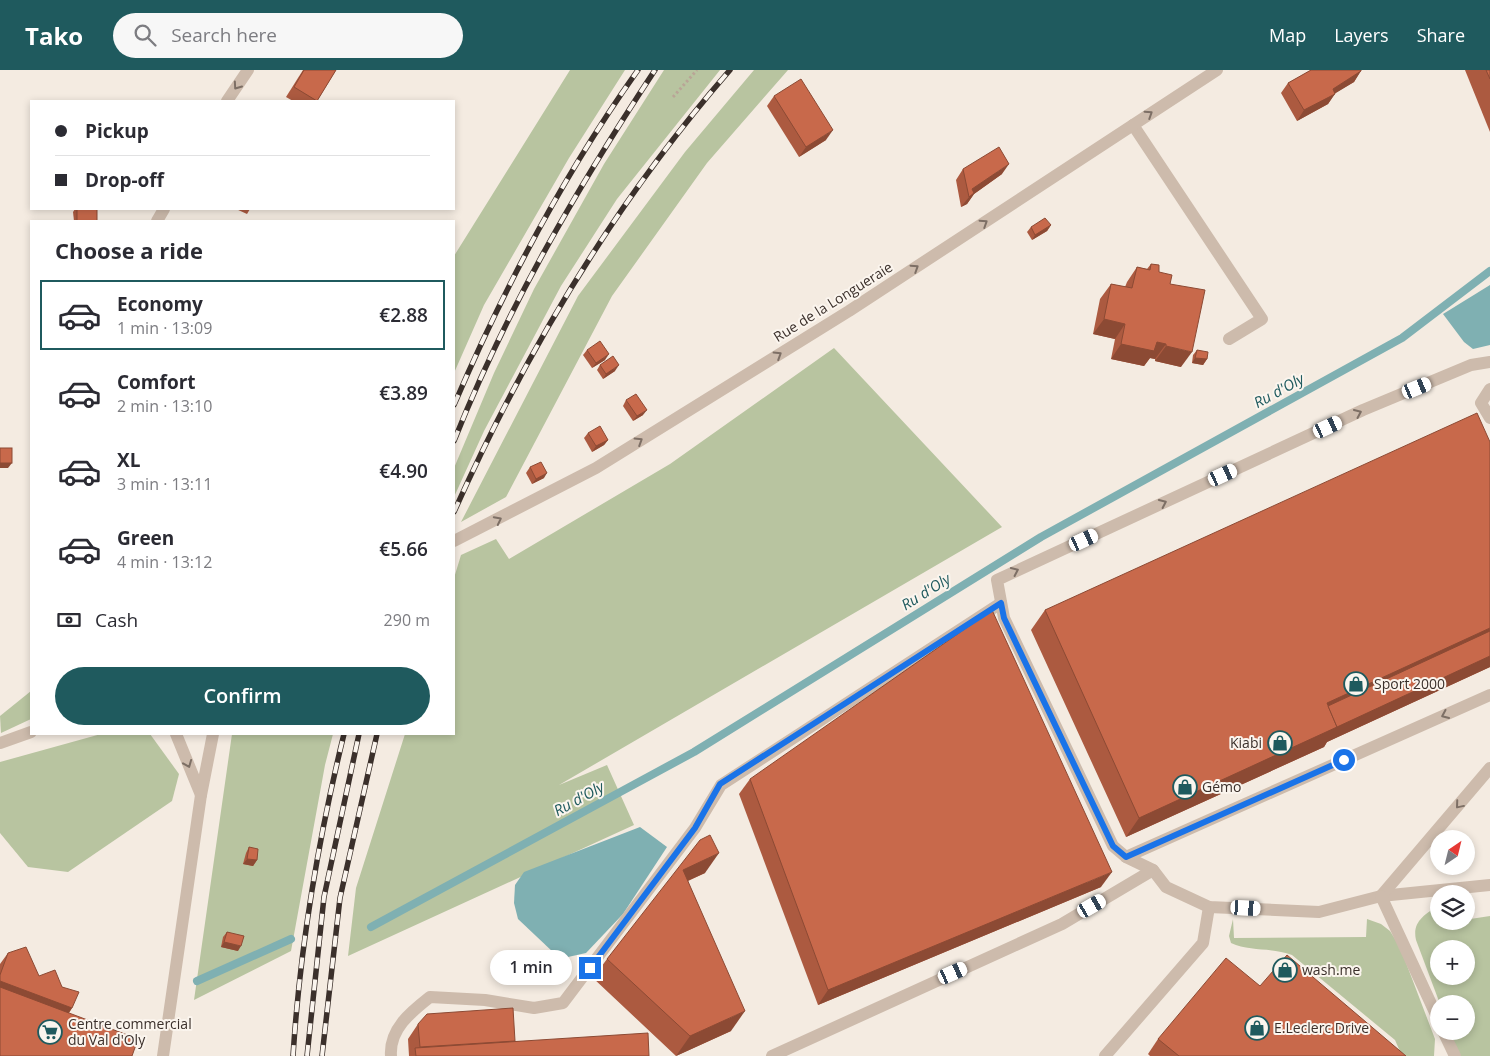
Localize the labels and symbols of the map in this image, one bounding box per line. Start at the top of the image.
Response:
one-way arrow [234,80,243,89]
one-way arrow [1144,111,1153,121]
one-way arrow [978,220,988,229]
street label: Rue de la Longueraie [770,257,896,346]
one-way arrow [909,265,918,274]
one-way arrow [772,352,781,362]
water label: Ru d'Oly [1250,368,1308,412]
car [1400,375,1433,401]
one-way arrow [1353,408,1362,419]
car [1311,414,1344,440]
one-way arrow [634,438,643,447]
car [1206,462,1239,488]
one-way arrow [1158,499,1167,509]
one-way arrow [492,516,501,526]
car [1067,527,1100,553]
one-way arrow [1010,567,1019,577]
water label: Ru d'Oly [897,568,955,614]
shop icon: Sport 2000 [1343,671,1369,697]
place label: Sport 2000 [1374,674,1445,693]
one-way arrow [1441,708,1450,719]
shop icon: Kiabi [1267,730,1293,756]
place label: Kiabi [1230,733,1262,752]
route start [1333,749,1355,771]
one-way arrow [183,760,193,768]
shop icon: Gémo [1172,774,1198,800]
water label: Ru d'Oly [550,776,608,820]
place label: Gémo [1202,777,1241,796]
one-way arrow [1455,800,1464,809]
north arrow [1430,830,1475,875]
car [1075,892,1108,920]
car [1230,900,1261,916]
callout: 1 min [490,950,572,986]
route end [579,957,601,979]
shop icon: wash.me [1272,957,1298,983]
car [936,960,969,986]
place label: wash.me [1302,960,1361,979]
place label: Centre commercial du Val d'Oly [68,1014,192,1049]
shop icon: E.Leclerc Drive [1244,1015,1270,1041]
place label: E.Leclerc Drive [1274,1018,1369,1037]
supermarket icon: Centre commercial du Val d'Oly [37,1019,63,1045]

